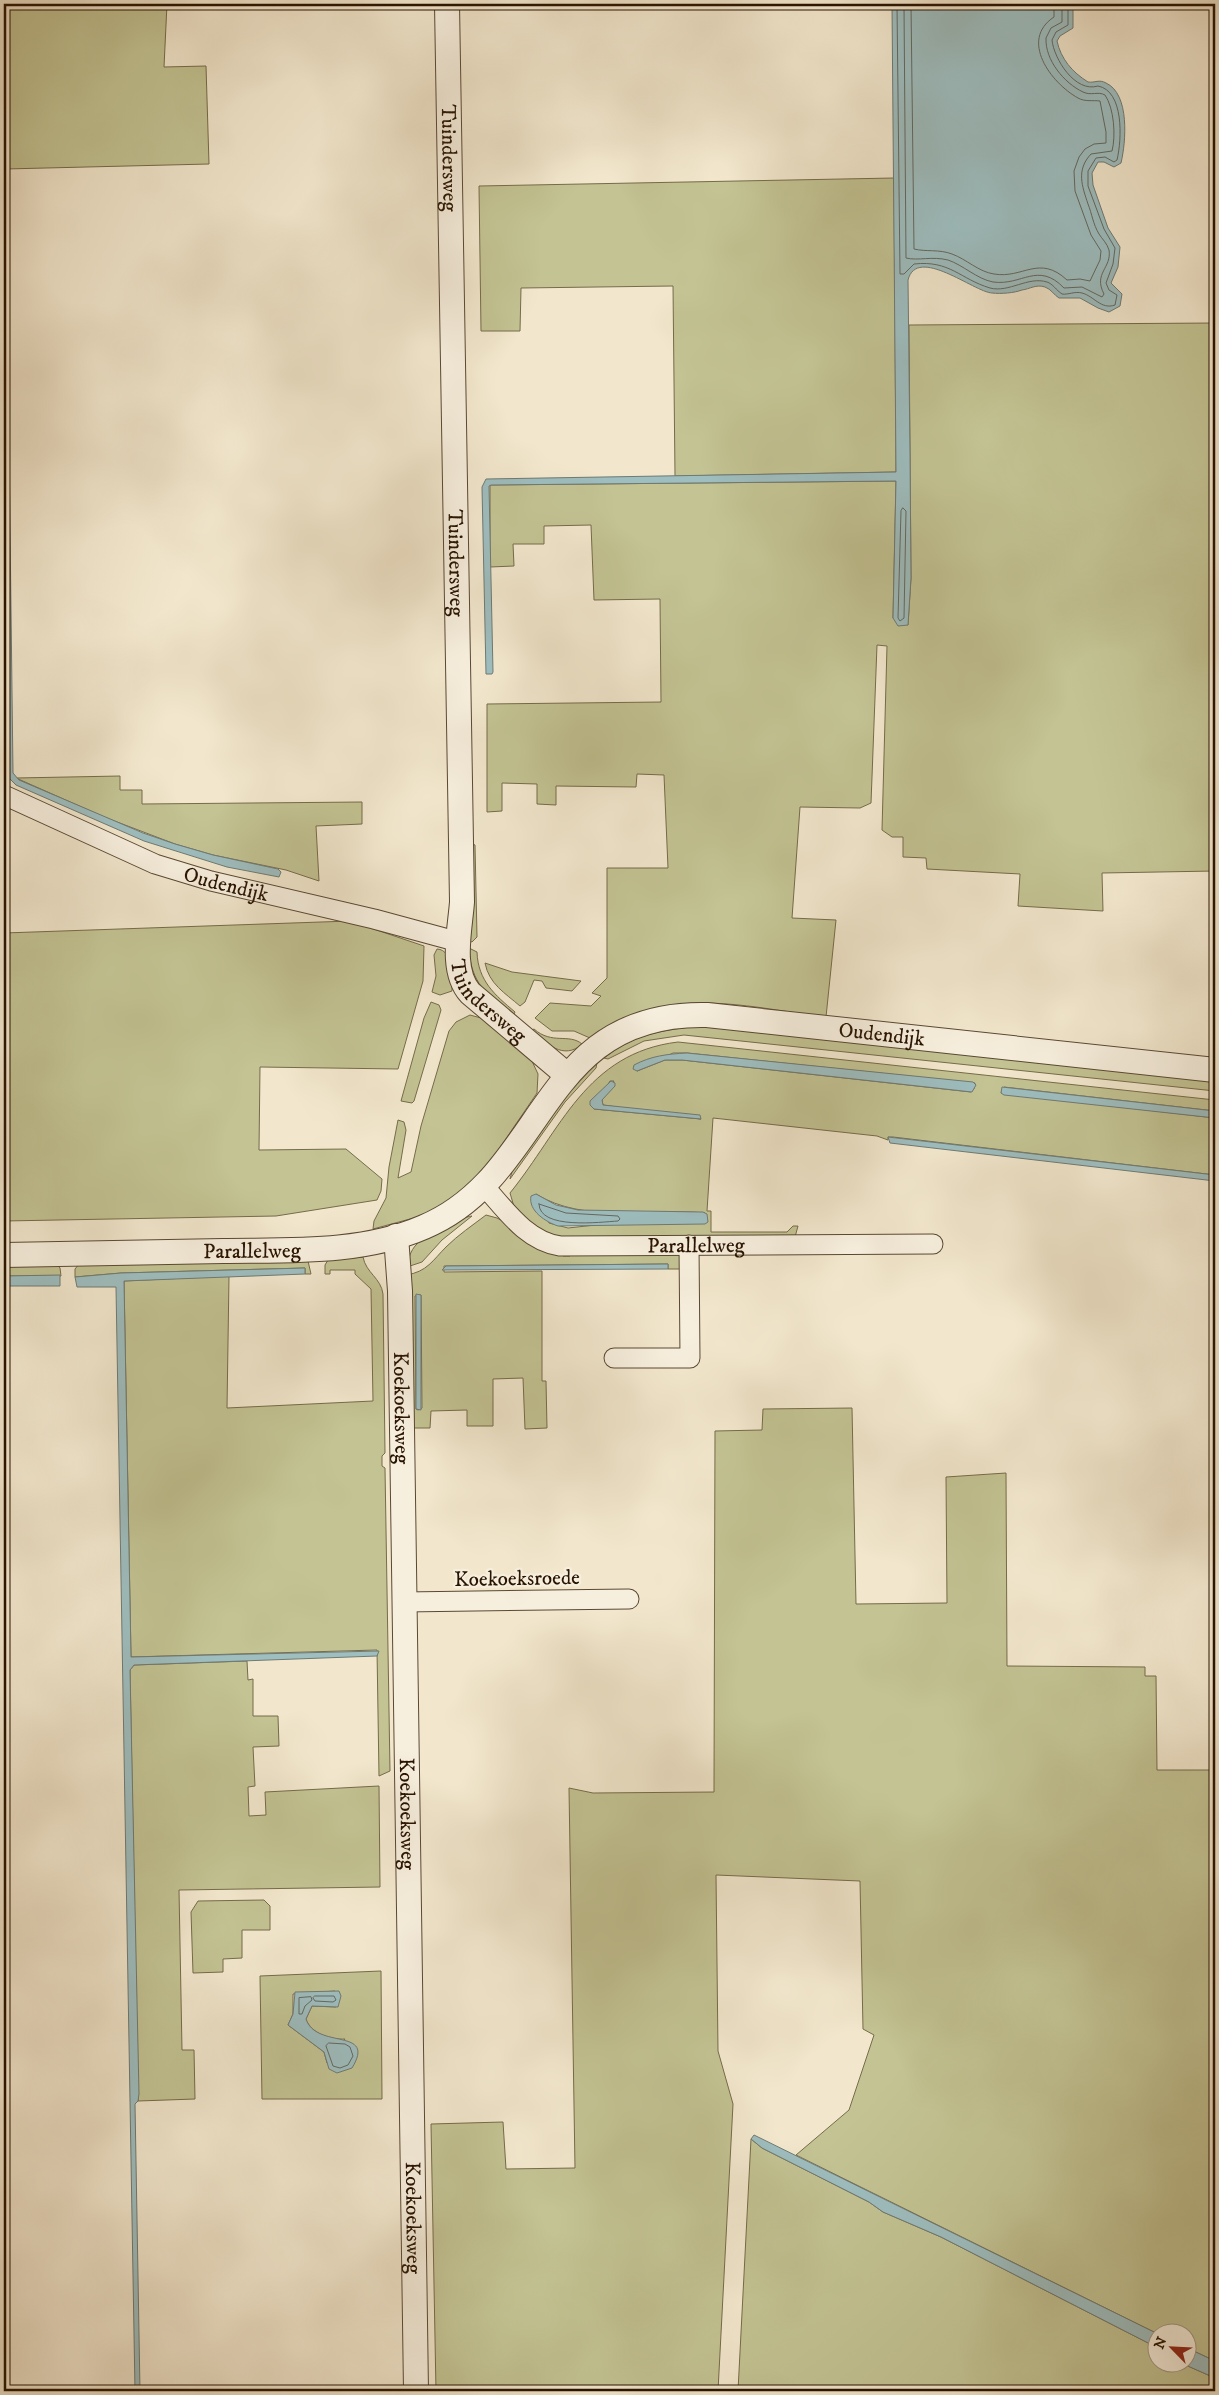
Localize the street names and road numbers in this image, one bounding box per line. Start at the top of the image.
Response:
street label: Tuindersweg [435,104,462,213]
street label: Tuindersweg [441,509,469,618]
street label: Oudendijk [180,861,271,908]
street label: Tuindersweg [444,957,532,1050]
street label: Oudendijk [837,1017,927,1053]
street label: Parallelweg [647,1233,746,1260]
street label: Parallelweg [203,1238,302,1265]
street label: Koekoeksweg [387,1351,415,1465]
street label: Koekoeksroede [454,1565,580,1593]
street label: Koekoeksweg [393,1757,420,1871]
street label: Koekoeksweg [399,2161,426,2275]

